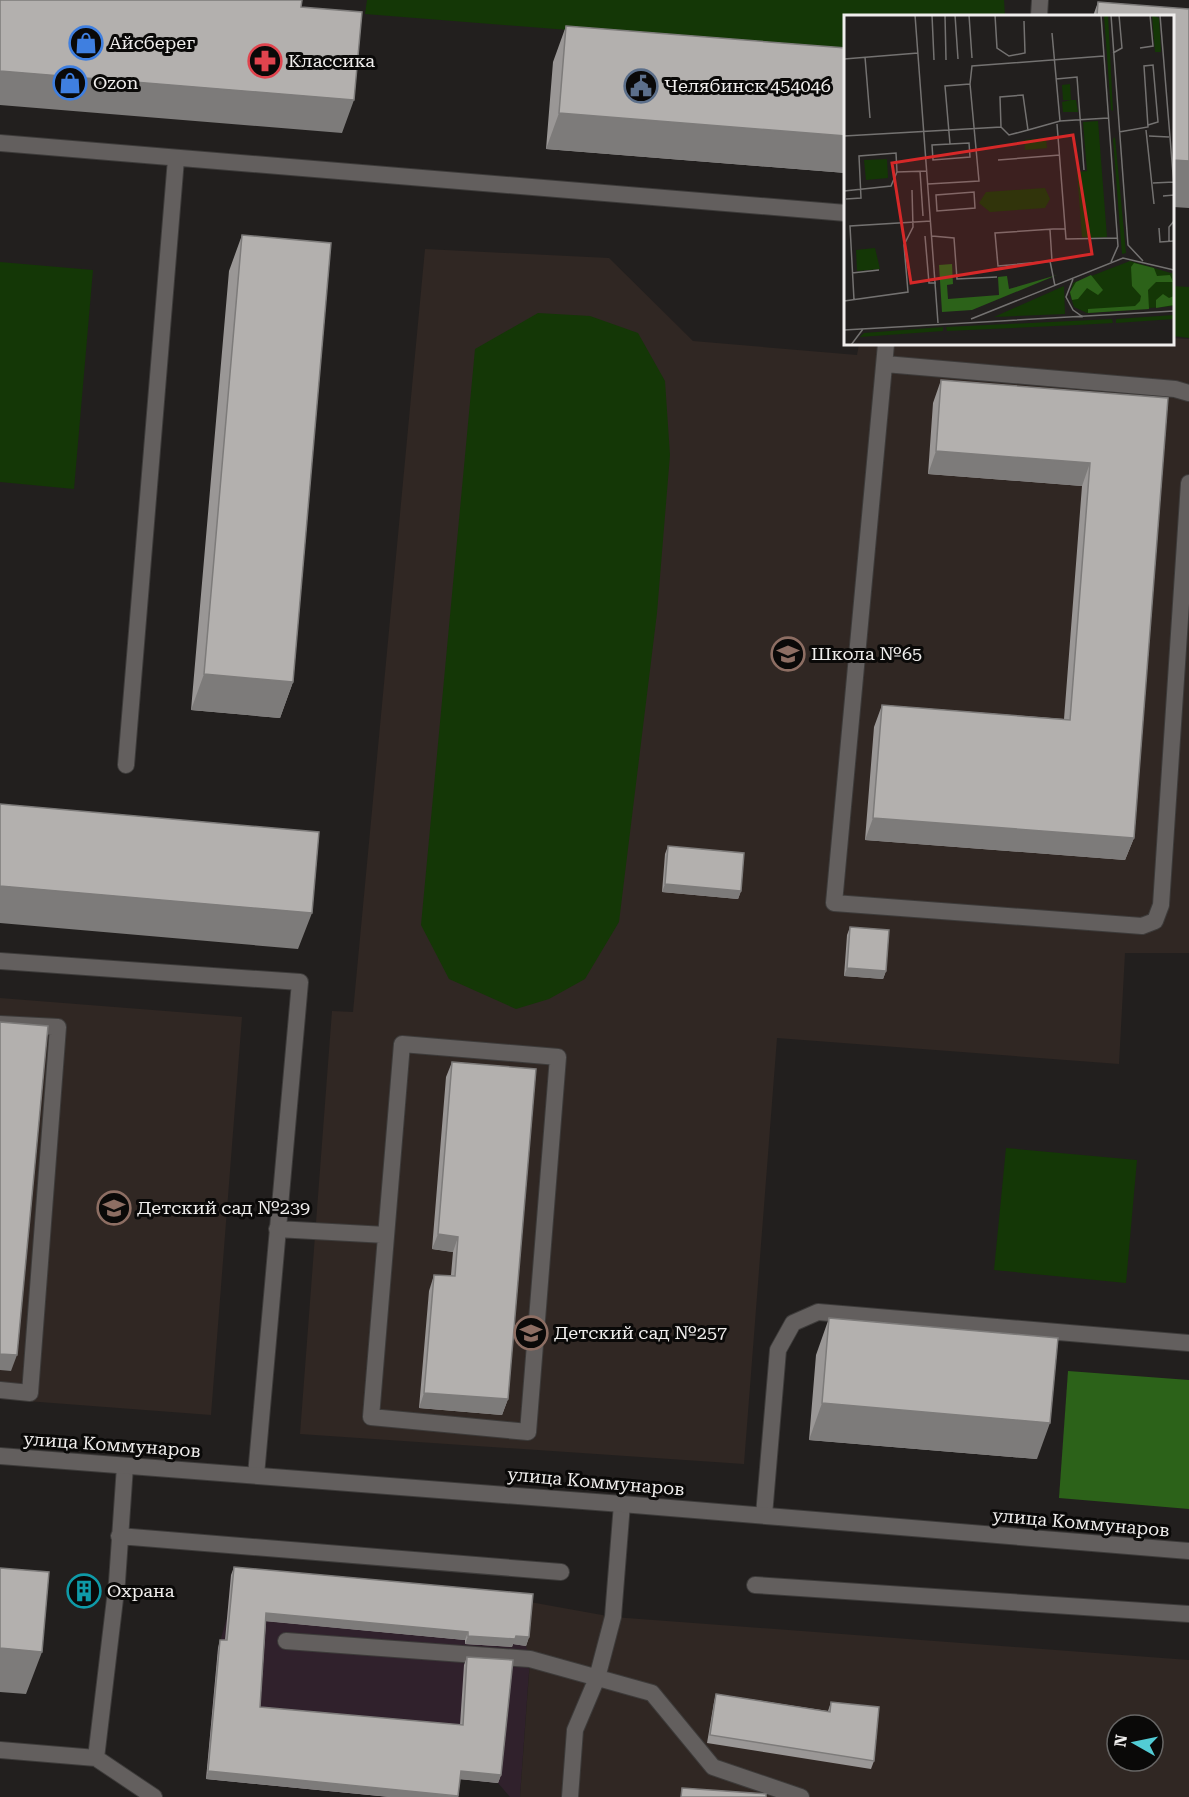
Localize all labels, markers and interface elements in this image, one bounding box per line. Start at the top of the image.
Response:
inset map [844,15,1174,345]
shop icon: Айсберег [68,25,104,61]
place label: Айсберег [109,32,195,53]
pharmacy icon: Классика [247,43,283,79]
place label: Классика [288,50,375,71]
shop icon: Ozon [52,65,88,101]
public building icon: Челябинск 454046 [623,68,659,104]
place label: Ozon [93,72,139,93]
place label: Челябинск 454046 [664,75,831,96]
school or university icon: Школа №65 [770,636,806,672]
place label: Школа №65 [811,643,922,664]
school or university icon: Детский сад №239 [96,1190,132,1226]
place label: Детский сад №239 [137,1197,310,1218]
school or university icon: Детский сад №257 [513,1315,549,1351]
place label: Детский сад №257 [554,1322,727,1343]
street label: улица Коммунаров [23,1428,201,1461]
street label: улица Коммунаров [507,1463,685,1500]
street label: улица Коммунаров [992,1504,1170,1541]
building icon: Охрана [66,1573,102,1609]
place label: Охрана [107,1580,175,1601]
north arrow [1105,1713,1165,1773]
text: N [1110,1733,1131,1748]

